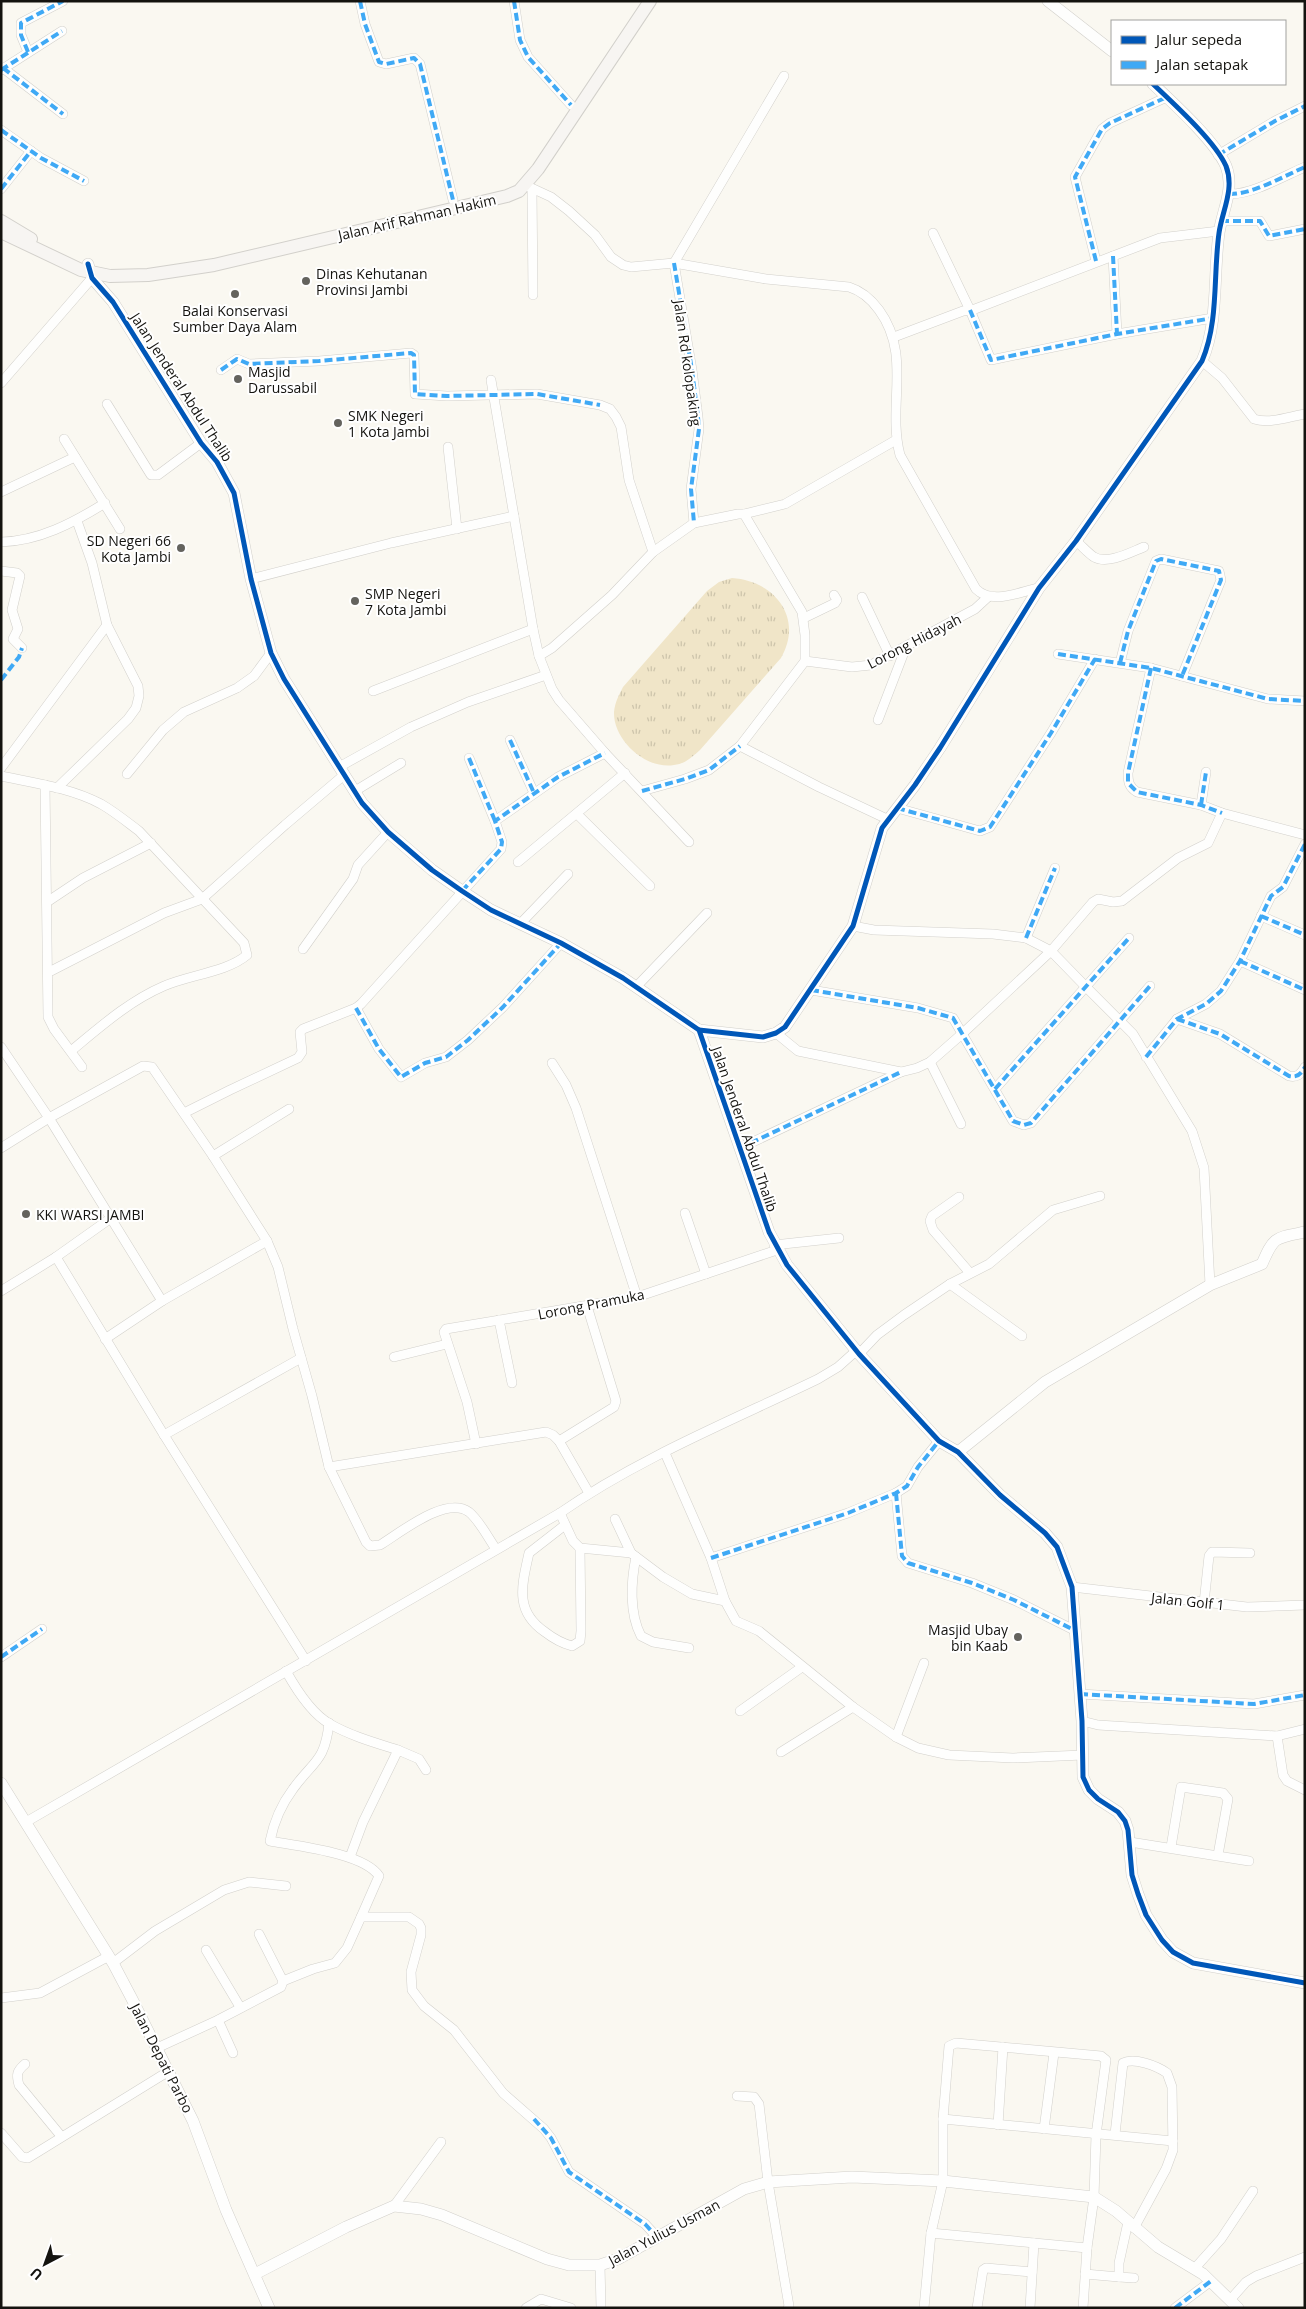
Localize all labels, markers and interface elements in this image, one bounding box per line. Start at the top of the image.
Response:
legend [1111,20,1286,85]
text: Jalur sepeda [1154,29,1242,49]
text: Jalan setapak [1154,54,1248,74]
street label: Jalan Arif Rahman Hakim [334,190,498,245]
place label: Dinas Kehutanan Provinsi Jambi [316,264,428,299]
marker: Dinas Kehutanan Provinsi Jambi [300,275,312,287]
marker: Balai Konservasi Sumber Daya Alam [229,288,241,300]
street label: Jalan Rd kolopaking [669,297,706,428]
place label: Balai Konservasi Sumber Daya Alam [173,301,297,336]
street label: Jalan Jenderal Abdul Thalib [126,307,237,465]
place label: Masjid Darussabil [248,362,317,397]
marker: Masjid Darussabil [232,373,244,385]
place label: SMK Negeri 1 Kota Jambi [348,406,430,441]
marker: SMK Negeri 1 Kota Jambi [332,417,344,429]
place label: SD Negeri 66 Kota Jambi [87,531,171,566]
marker: SD Negeri 66 Kota Jambi [175,542,187,554]
place label: SMP Negeri 7 Kota Jambi [365,584,447,619]
marker: SMP Negeri 7 Kota Jambi [349,595,361,607]
street label: Lorong Hidayah [864,609,964,673]
street label: Jalan Jenderal Abdul Thalib [707,1042,782,1214]
place label: KKI WARSI JAMBI [36,1205,145,1224]
marker: KKI WARSI JAMBI [20,1208,32,1220]
street label: Lorong Pramuka [536,1284,646,1324]
street label: Jalan Golf 1 [1148,1587,1226,1614]
place label: Masjid Ubay bin Kaab [928,1620,1009,1655]
marker: Masjid Ubay bin Kaab [1012,1631,1024,1643]
street label: Jalan Depati Parbo [125,1998,198,2116]
street label: Jalan Yulius Usman [603,2195,723,2270]
north arrow [20,2239,70,2289]
text: U [26,2264,46,2285]

